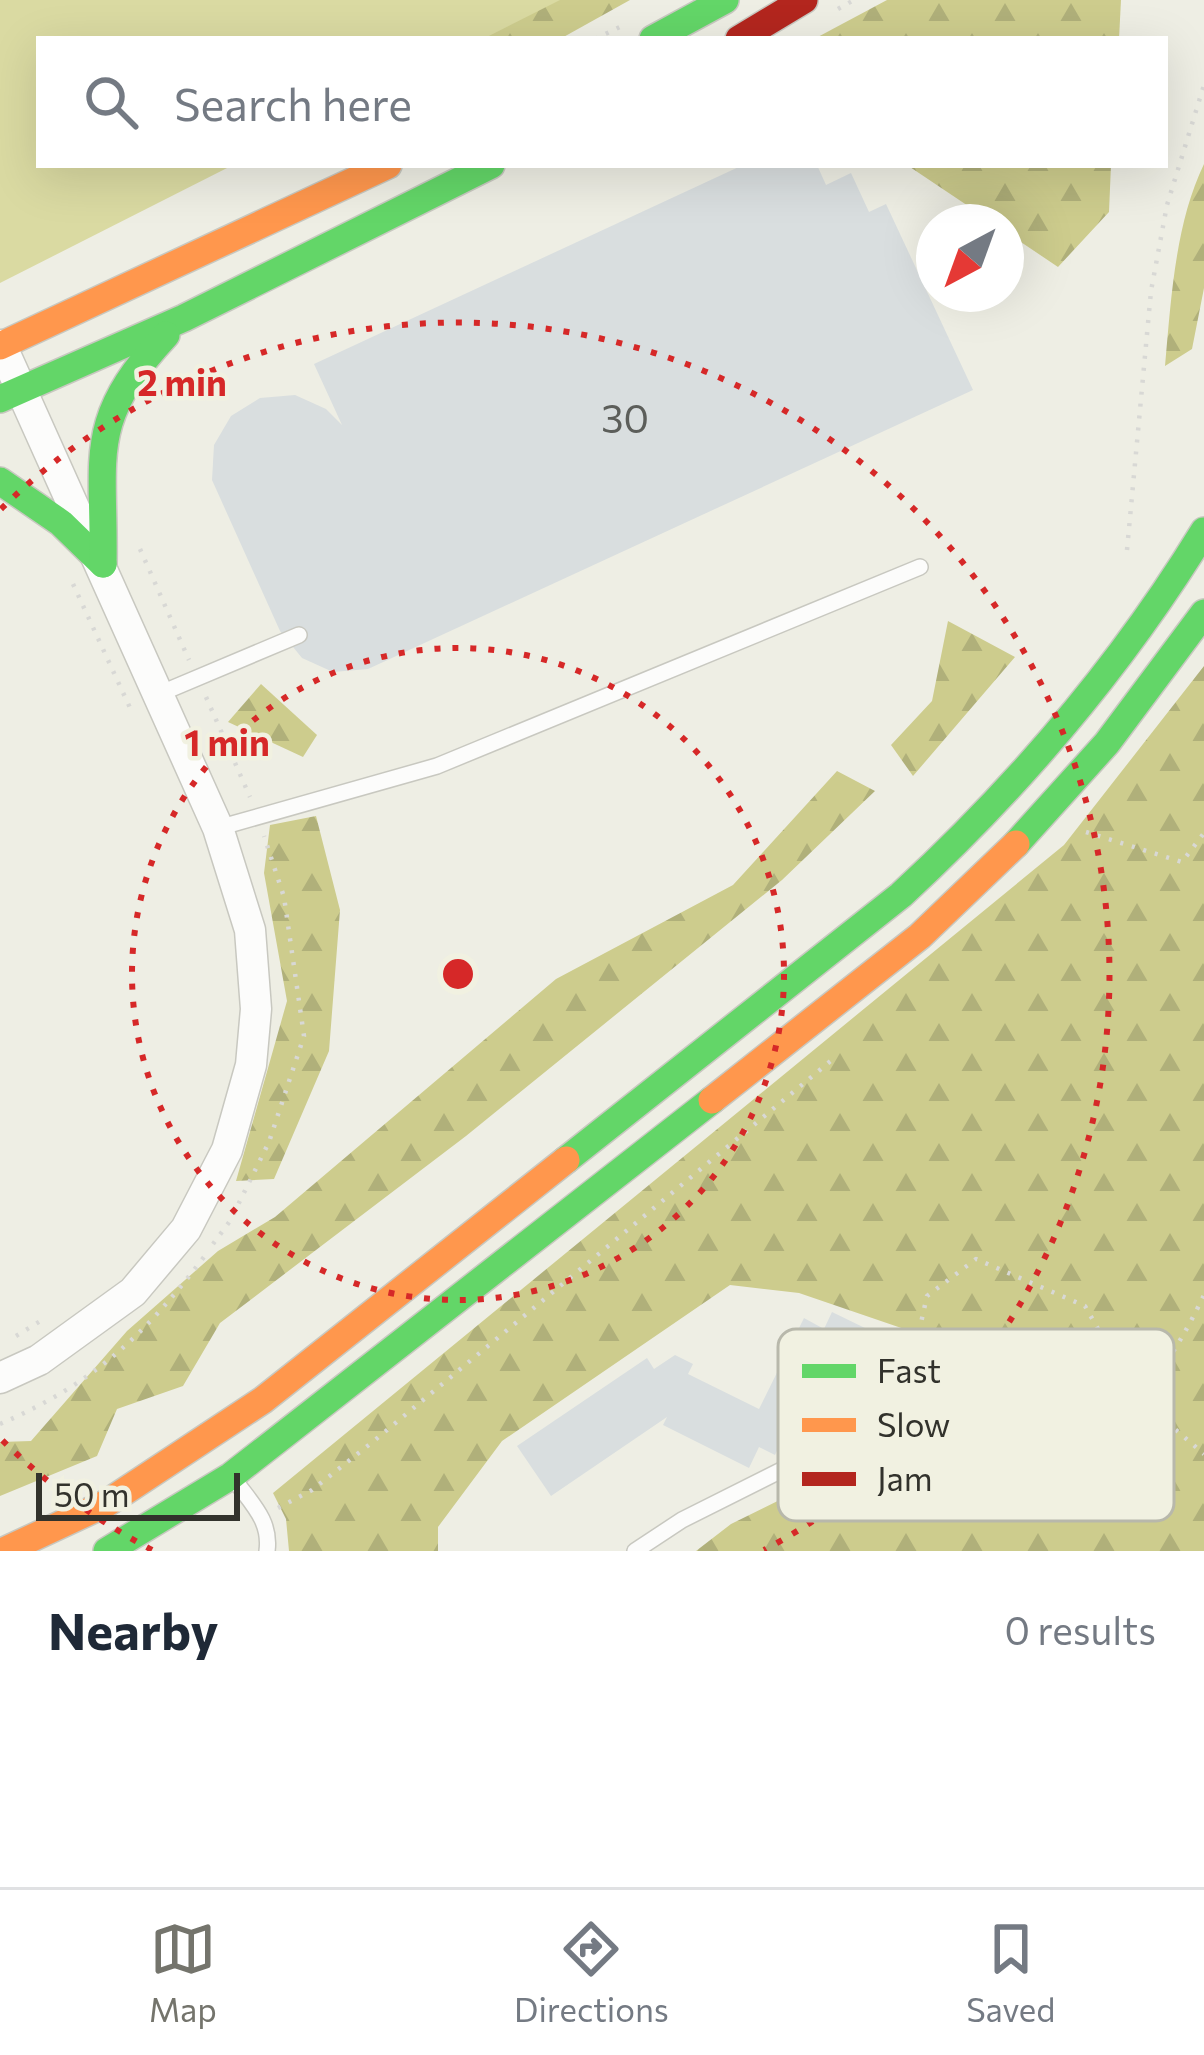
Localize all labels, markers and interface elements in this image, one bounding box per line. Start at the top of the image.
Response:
search box [36,36,1168,168]
icon: search [78,69,144,135]
text: Search here [174,75,412,130]
north arrow [916,204,1024,312]
text: 2 min [137,359,227,403]
house number: 30 [601,393,649,441]
text: 1 min [184,719,270,763]
centre of rings [437,953,479,995]
legend [778,1329,1174,1521]
text: Fast [877,1349,941,1390]
text: Slow [877,1403,950,1444]
text: Jam [877,1457,933,1498]
scale bar [36,1467,240,1520]
text: 50 m [54,1473,130,1514]
text: Nearby [48,1598,218,1661]
text: 0 results [1004,1605,1156,1653]
tab: Map [149,1916,217,2029]
tab: Directions [514,1916,669,2029]
tab: Saved [966,1916,1055,2029]

